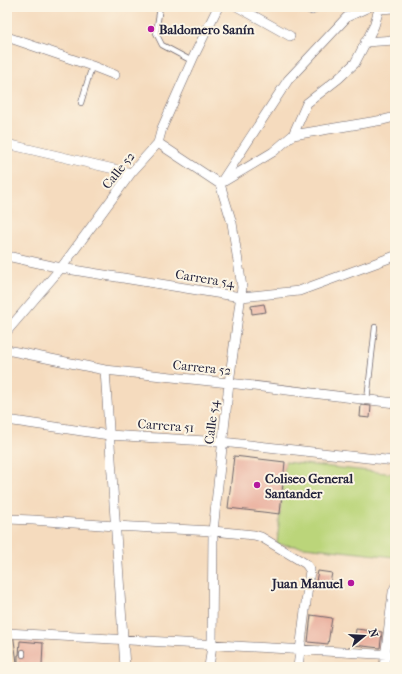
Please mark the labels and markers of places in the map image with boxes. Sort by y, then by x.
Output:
place label: Baldomero Sanín [159,22,255,37]
marker: Baldomero Sanín [146,24,156,34]
place label: Coliseo General Santander [265,471,353,501]
marker: Coliseo General Santander [252,480,262,490]
place label: Juan Manuel [270,576,343,592]
marker: Juan Manuel [346,578,356,588]

